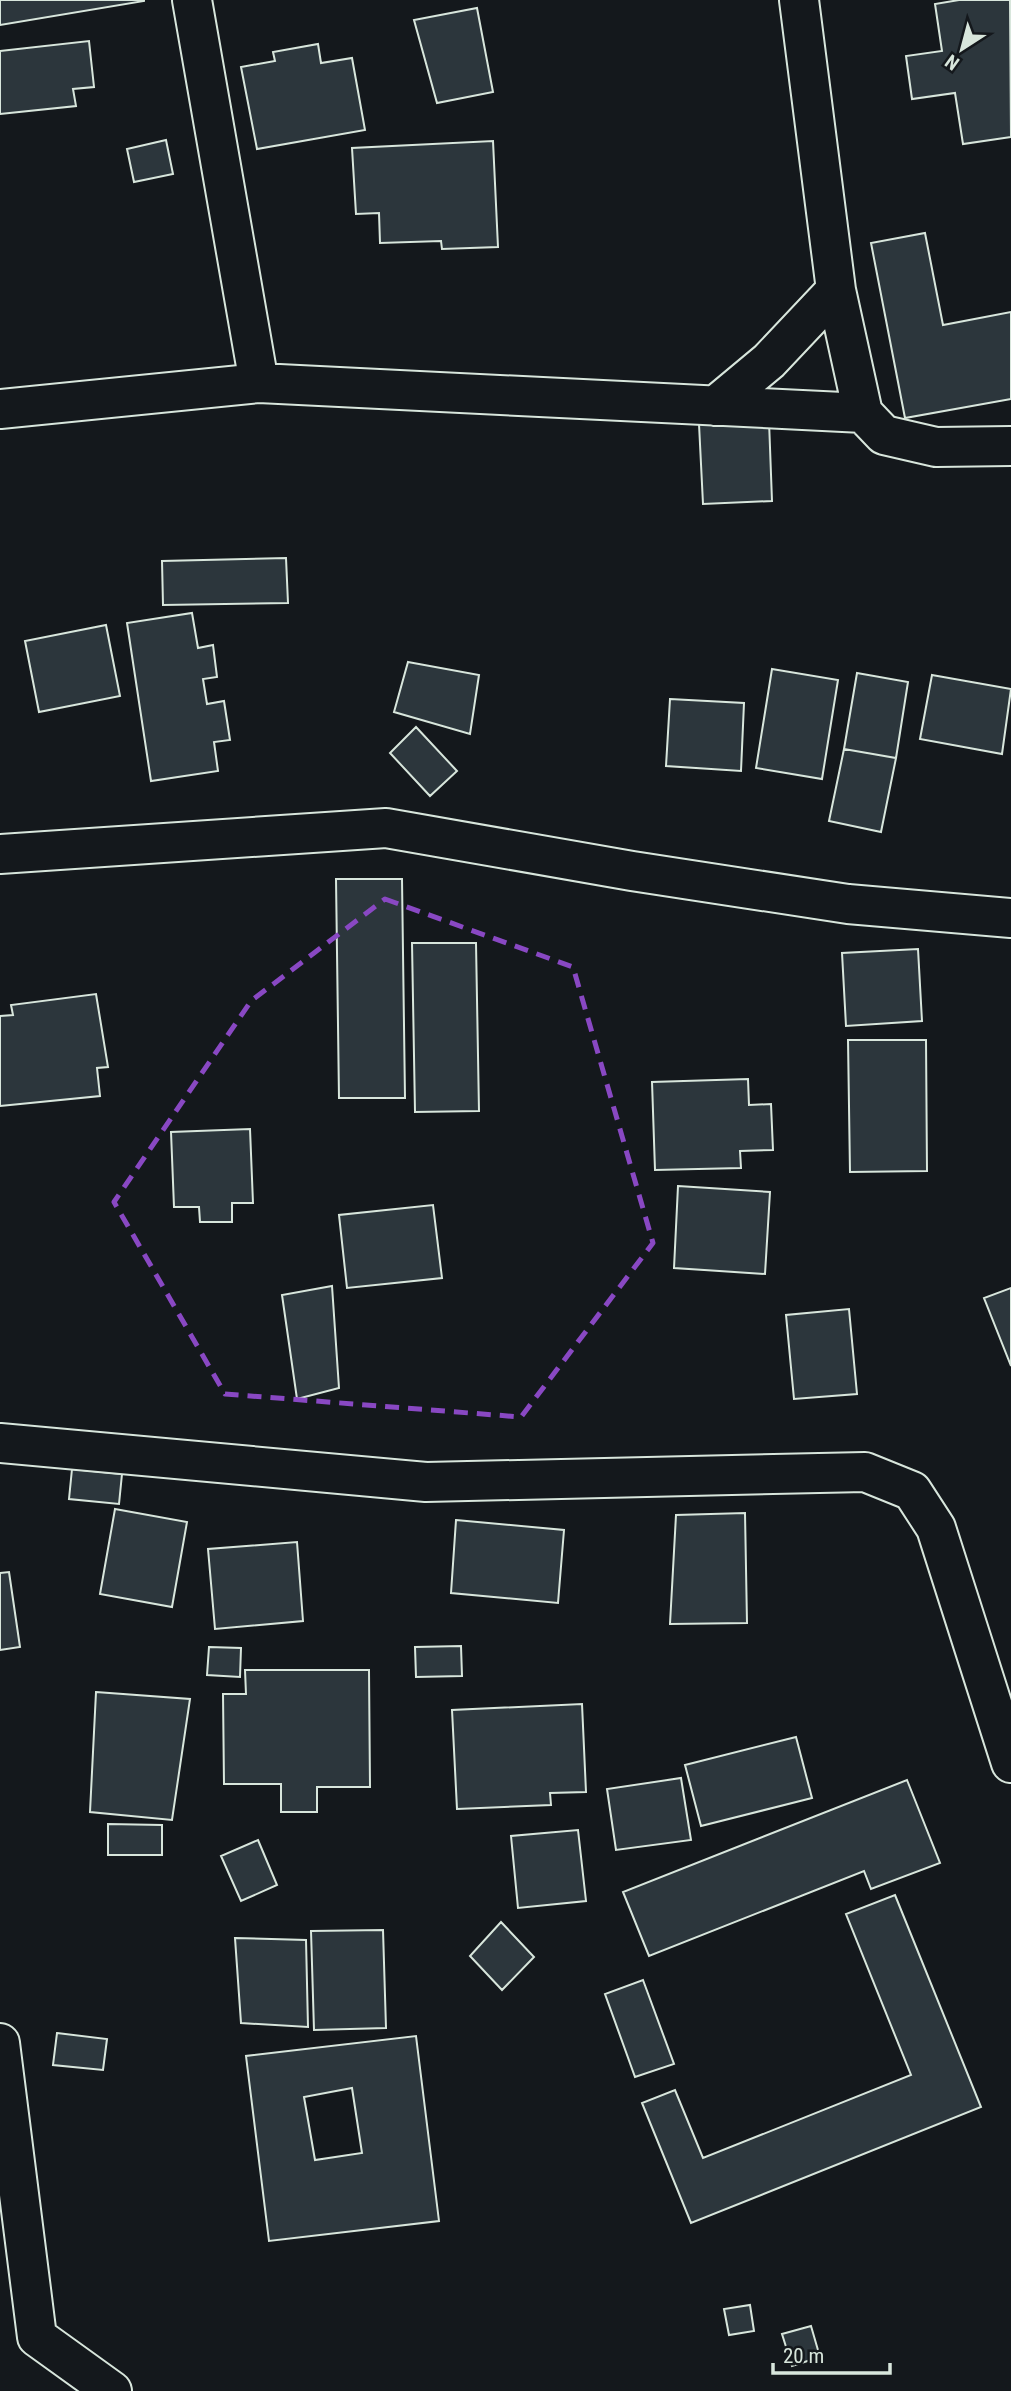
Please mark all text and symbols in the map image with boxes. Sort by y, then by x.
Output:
north arrow [927,14,997,84]
text: N [941,50,964,75]
scale bar [773,2332,890,2376]
text: 20 m [783,2344,824,2368]

